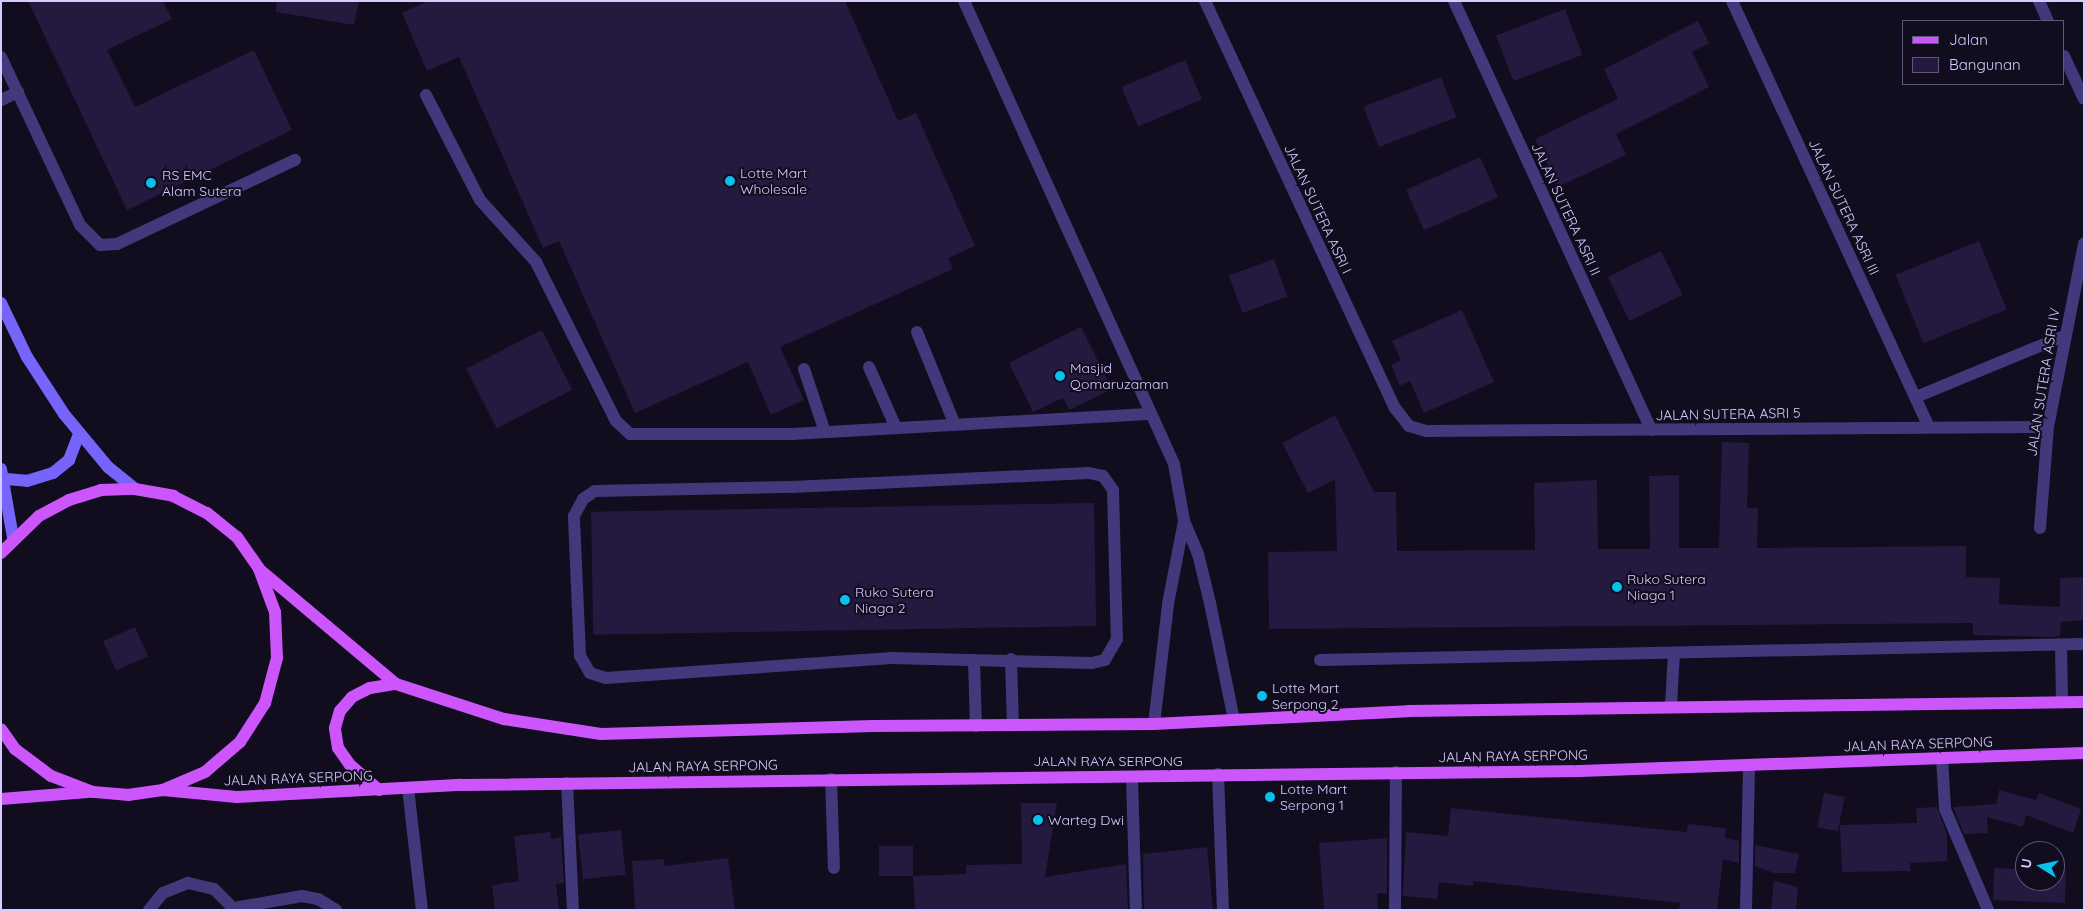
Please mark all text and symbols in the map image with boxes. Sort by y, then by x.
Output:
legend [1902,20,2065,85]
text: Jalan [1949,30,1988,49]
text: Bangunan [1949,55,2021,74]
street label: JALAN SUTERA ASRI III [1805,136,1883,278]
street label: JALAN SUTERA ASRI II [1528,140,1604,278]
street label: JALAN SUTERA ASRI I [1281,142,1355,276]
place label: Lotte Mart Wholesale [740,165,807,198]
place label: RS EMC Alam Sutera [162,167,241,200]
marker: Lotte Mart Wholesale [724,175,736,187]
marker: RS EMC Alam Sutera [144,176,158,190]
street label: JALAN SUTERA ASRI IV [2023,306,2063,458]
place label: Masjid Qomaruzaman [1070,360,1169,392]
marker: Masjid Qomaruzaman [1054,370,1066,382]
street label: JALAN SUTERA ASRI 5 [1655,404,1801,424]
place label: Ruko Sutera Niaga 1 [1627,571,1706,604]
marker: Ruko Sutera Niaga 1 [1611,581,1623,593]
place label: Ruko Sutera Niaga 2 [855,584,934,616]
marker: Ruko Sutera Niaga 2 [839,594,851,606]
place label: Lotte Mart Serpong 2 [1272,680,1339,712]
marker: Lotte Mart Serpong 2 [1256,690,1268,702]
street label: JALAN RAYA SERPONG [1843,733,1993,755]
street label: JALAN RAYA SERPONG [1438,746,1588,766]
street label: JALAN RAYA SERPONG [1033,753,1183,769]
street label: JALAN RAYA SERPONG [628,756,778,776]
street label: JALAN RAYA SERPONG [223,767,373,789]
place label: Lotte Mart Serpong 1 [1280,781,1347,814]
marker: Lotte Mart Serpong 1 [1264,791,1276,803]
place label: Warteg Dwi [1048,812,1124,828]
marker: Warteg Dwi [1032,814,1044,826]
north arrow [2015,841,2065,891]
text: U [2016,857,2036,870]

